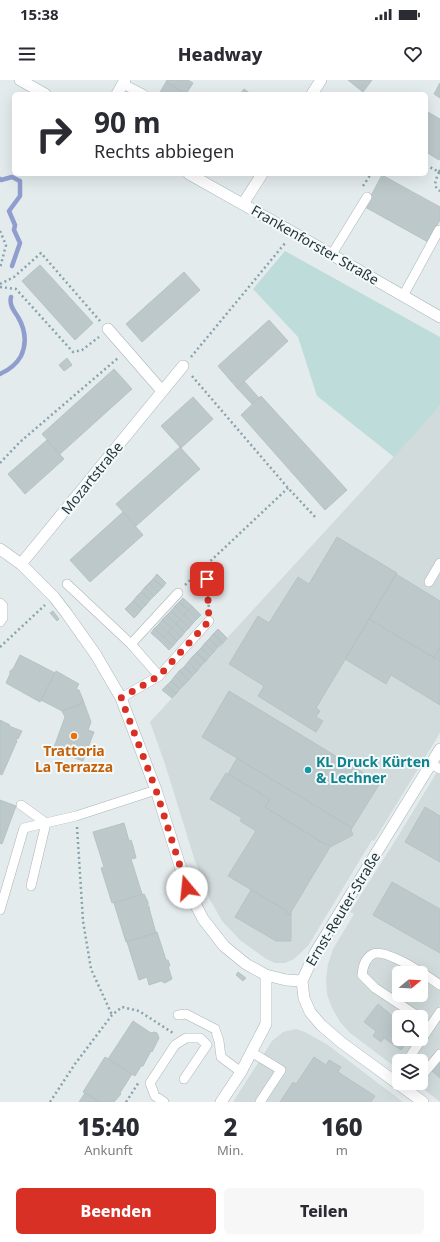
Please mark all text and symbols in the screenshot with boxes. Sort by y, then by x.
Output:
text: 15:38 [20,4,59,24]
text: Headway [178,42,262,66]
icon: menu [16,43,38,65]
icon: heart [402,43,424,65]
text: 90 m [94,103,161,141]
icon: right [28,108,80,160]
text: Rechts abbiegen [94,139,234,163]
street label: Frankenforster Straße [248,200,383,289]
street label: Mozartstraße [56,437,127,518]
pin [190,562,224,596]
icon: arrive [196,568,218,590]
marker: Trattoria La Terrazza [69,731,79,741]
place label: Trattoria La Terrazza [35,741,113,776]
place label: KL Druck Kürten & Lechner [316,752,430,787]
marker: KL Druck Kürten & Lechner [303,765,313,775]
street label: Ernst-Reuter-Straße [301,848,384,969]
position arrow [166,867,208,909]
north arrow [392,966,428,1002]
map controls [392,966,428,1090]
button: search [392,1010,428,1046]
button: layers [392,1054,428,1090]
text: 15:40 [77,1110,140,1143]
text: 2 [223,1110,237,1143]
text: 160 [321,1110,363,1143]
text: Ankunft [84,1141,133,1159]
text: Min. [217,1141,244,1159]
text: m [336,1141,348,1159]
button: Beenden [16,1188,216,1234]
button: Teilen [224,1188,424,1234]

